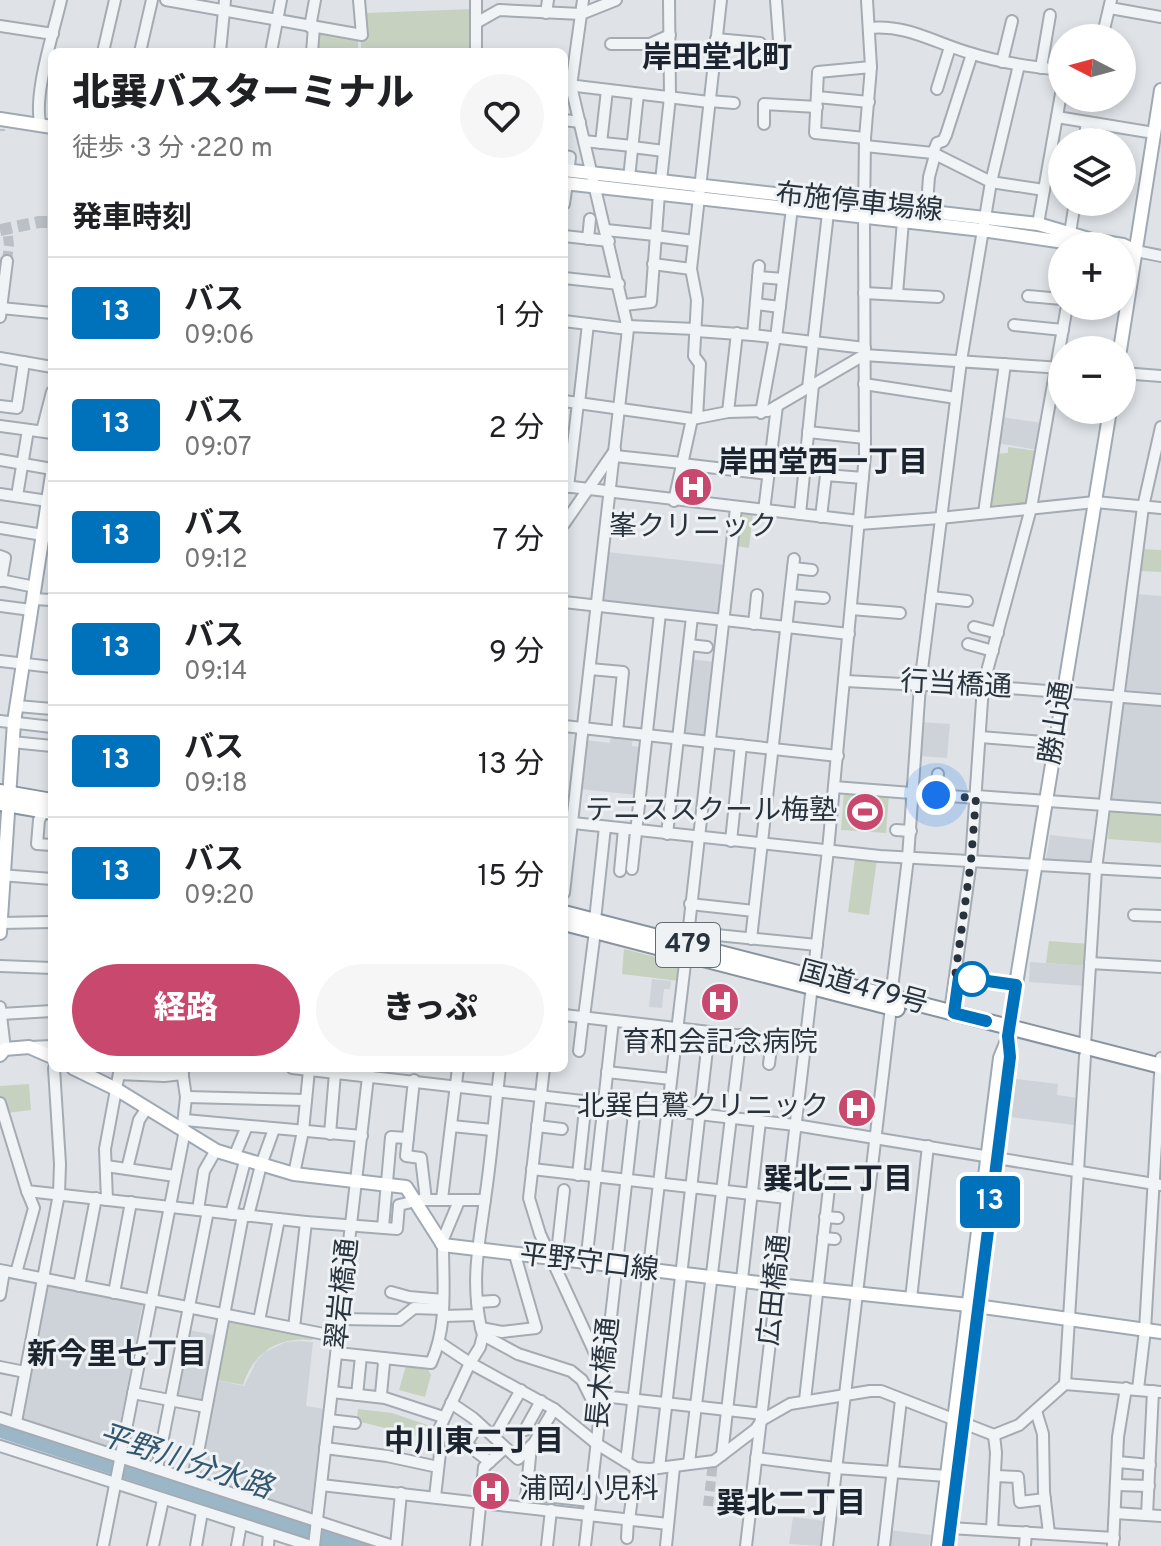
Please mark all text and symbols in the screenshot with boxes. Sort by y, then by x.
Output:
north arrow [1048,24,1136,112]
map controls [1048,24,1136,424]
district label: 岸田堂北町 [642,41,792,78]
text: 北巽バスターミナル [72,71,414,120]
button: heart [460,74,544,158]
button: layers [1048,128,1136,216]
text: 徒歩 · 3 分 · 220 m [72,133,273,166]
street label: 布施停車場線 [774,177,944,231]
text: 発車時刻 [72,201,192,238]
button: + [1048,232,1136,320]
text: バス [184,283,244,320]
text: 13 [102,295,130,331]
text: 1 分 [496,299,544,336]
text: 09:06 [184,320,254,353]
button: − [1048,336,1136,424]
text: バス [184,395,244,432]
text: 13 [102,407,130,443]
text: 2 分 [489,411,544,448]
text: 09:07 [184,432,252,465]
district label: 岸田堂西一丁目 [718,446,928,483]
hospital icon: 峯クリニック [672,466,714,508]
text: バス [184,507,244,544]
place label: 峯クリニック [609,510,777,546]
text: 13 [102,519,130,555]
text: 7 分 [492,523,544,560]
text: 09:12 [184,544,248,577]
text: バス [184,619,244,656]
text: 13 [102,631,130,667]
text: 9 分 [489,635,544,672]
text: 09:14 [184,656,247,689]
street label: 行当橋通 [899,665,1013,707]
street label: 勝山通 [1034,679,1082,767]
text: バス [184,731,244,768]
text: 13 [102,743,130,779]
text: 13 分 [478,747,544,784]
text: 09:18 [184,768,248,801]
your location [916,775,956,815]
sports icon: テニススクール梅塾 [844,791,886,833]
place label: テニススクール梅塾 [585,794,837,830]
text: バス [184,843,244,880]
text: 13 [102,855,130,891]
text: 15 分 [477,859,544,896]
text: 09:20 [184,880,255,913]
road number: 479 [656,923,720,967]
street label: 国道479号 [794,954,932,1024]
unlabelled marker [955,962,989,996]
button: 経路 [72,964,300,1056]
button: きっぷ [316,964,544,1056]
hospital icon: 育和会記念病院 [699,981,741,1023]
place label: 育和会記念病院 [622,1026,818,1062]
hospital icon: 北巽白鷲クリニック [836,1087,878,1129]
place label: 北巽白鷲クリニック [577,1090,829,1126]
district label: 巽北三丁目 [763,1163,913,1200]
line badge: 13 [954,1176,1026,1228]
text: 13 [976,1184,1004,1220]
street label: 広田橋通 [752,1232,800,1348]
street label: 翠岩橋通 [320,1236,368,1352]
street label: 平野守口線 [517,1238,661,1290]
street label: 長木橋通 [581,1315,629,1431]
district label: 新今里七丁目 [27,1338,207,1375]
water label: 平野川分水路 [94,1418,279,1509]
district label: 中川東二丁目 [384,1425,564,1462]
hospital icon: 浦岡小児科 [470,1470,512,1512]
place label: 浦岡小児科 [519,1473,659,1509]
district label: 巽北二丁目 [716,1487,866,1524]

